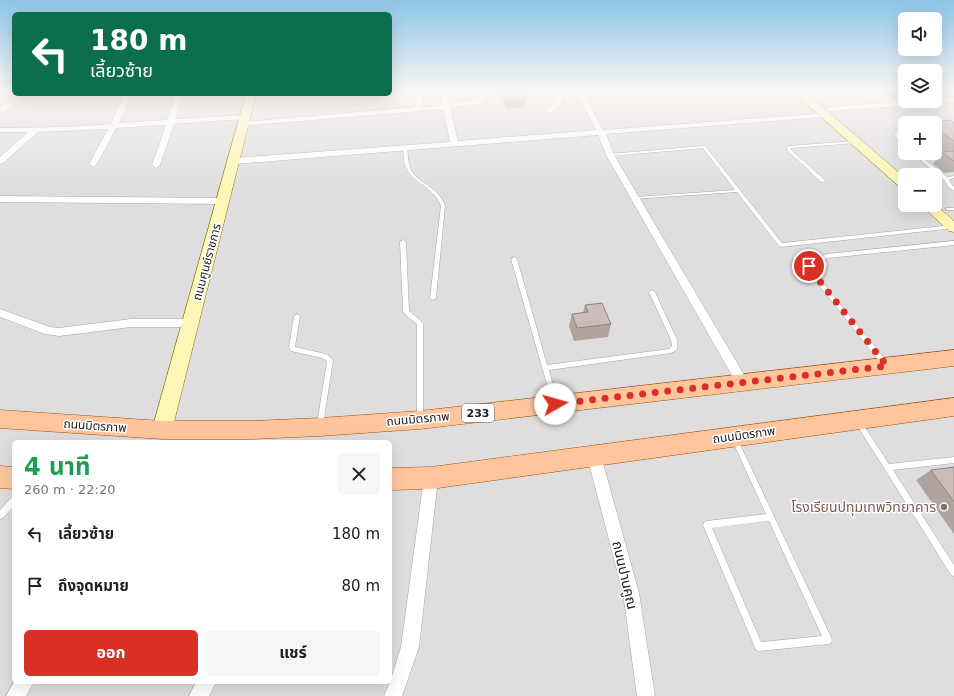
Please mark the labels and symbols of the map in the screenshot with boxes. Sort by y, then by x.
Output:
street label: ถนนศูนย์ราชการ [190,222,224,302]
pin [792,249,826,283]
position arrow [534,383,576,425]
road number: 233 [462,404,494,422]
street label: ถนนมิตรภาพ [386,409,450,429]
street label: ถนนมิตรภาพ [63,417,127,435]
street label: ถนนมิตรภาพ [712,424,776,446]
place label: โรงเรียนปทุมเทพวิทยาคาร [791,499,936,516]
marker: โรงเรียนปทุมเทพวิทยาคาร [939,502,949,512]
street label: ถนนปานคูณ [608,539,641,611]

